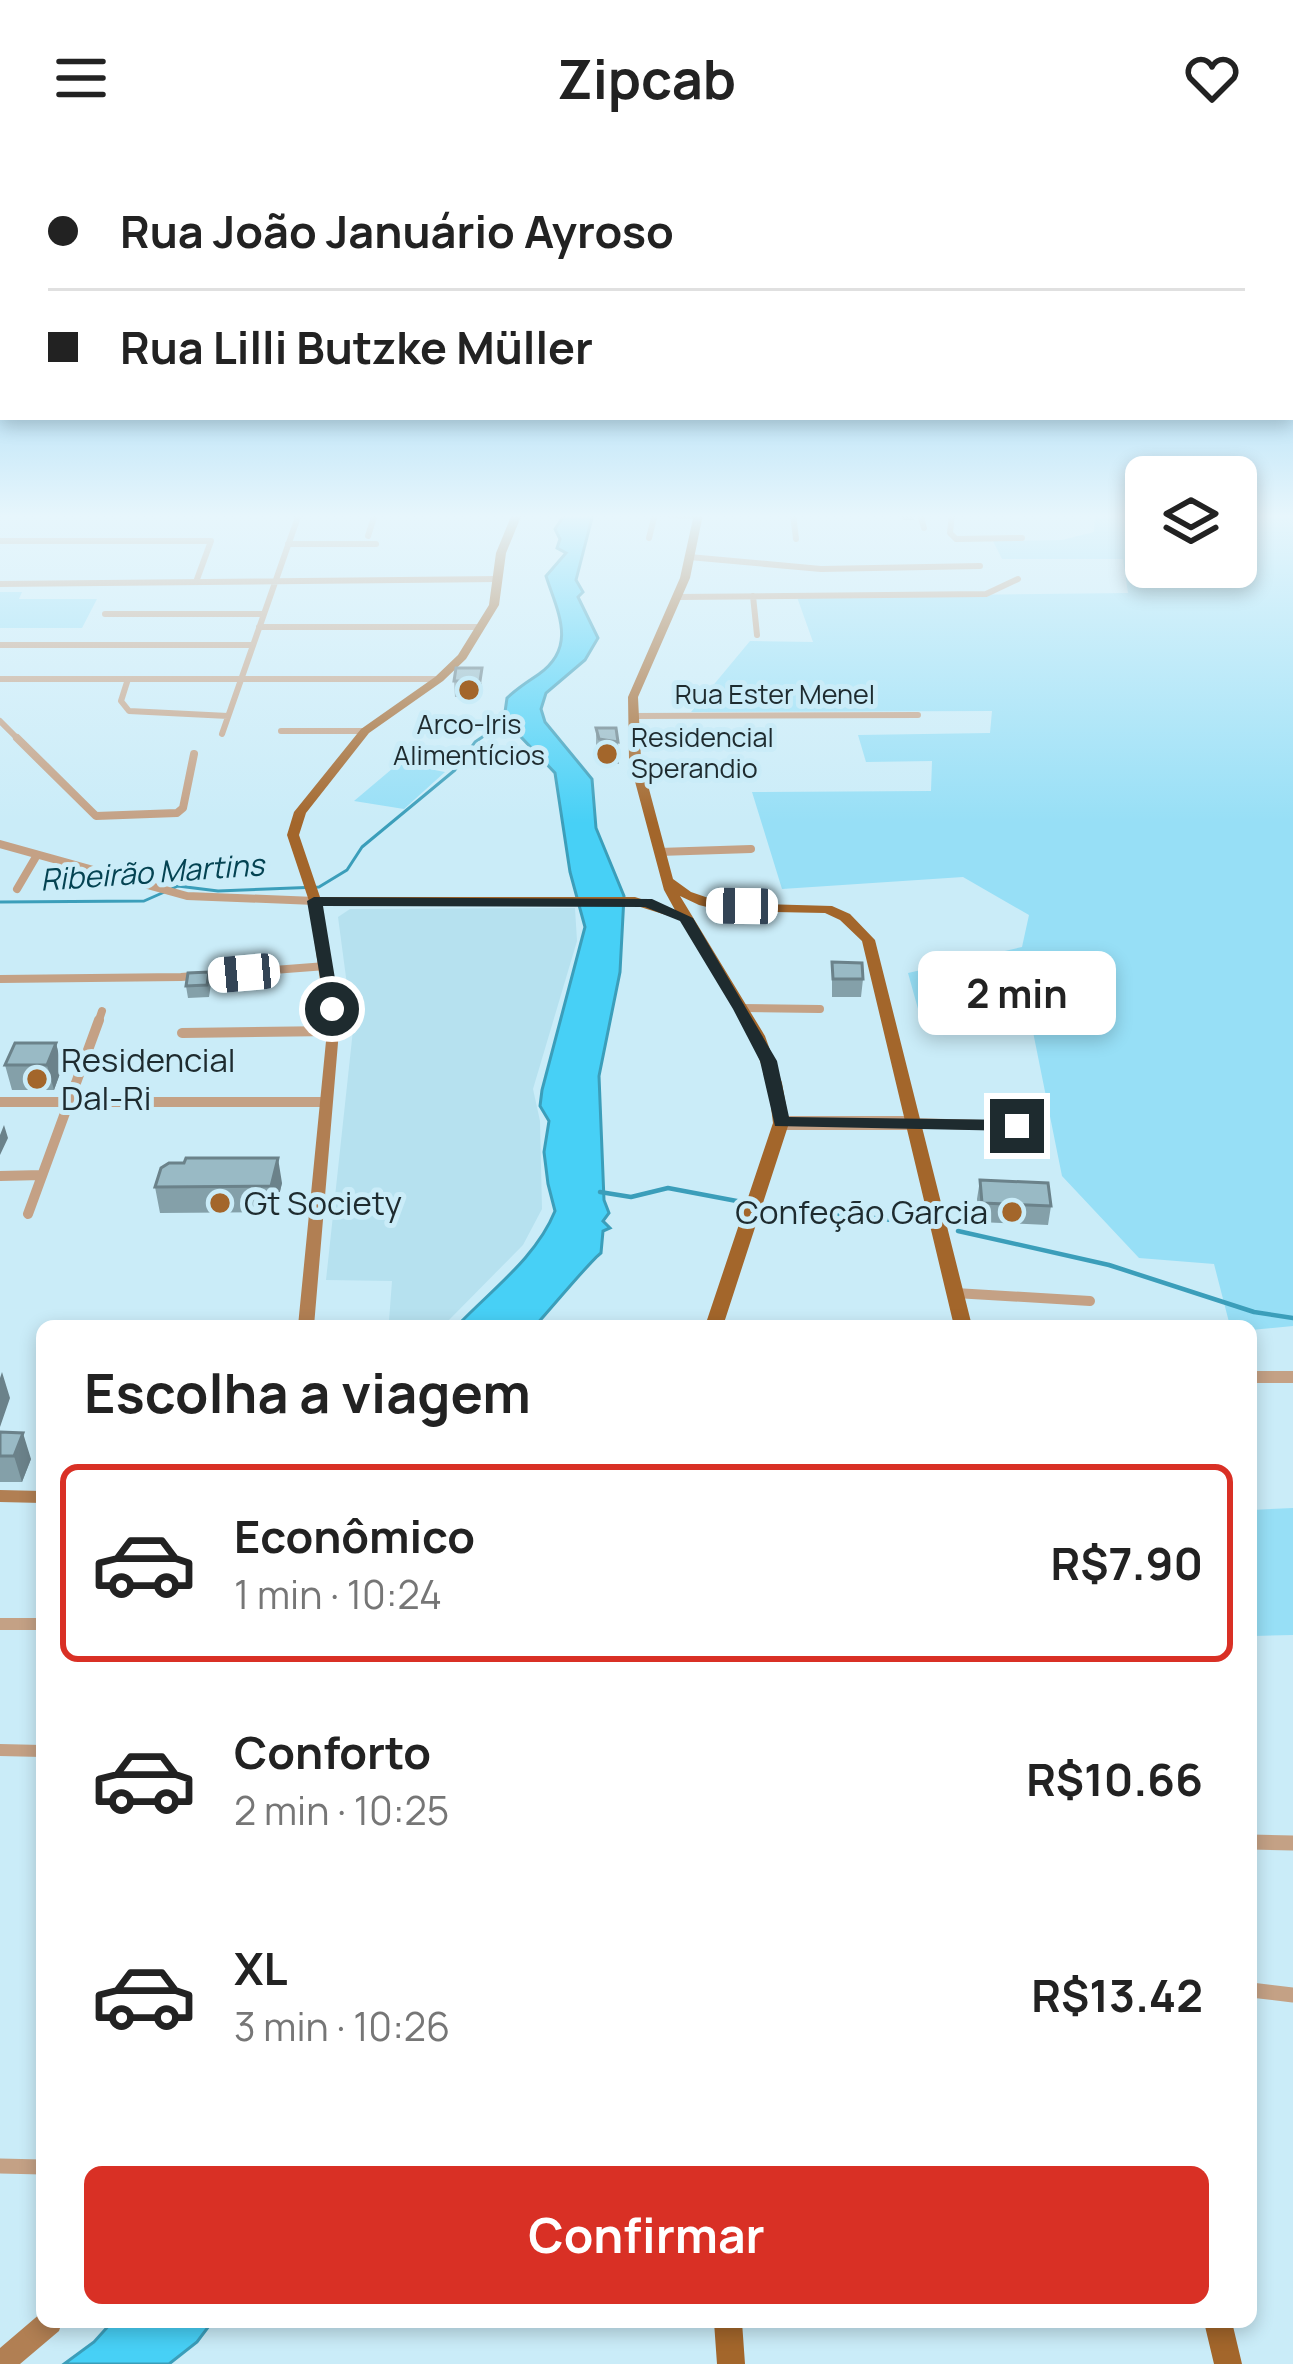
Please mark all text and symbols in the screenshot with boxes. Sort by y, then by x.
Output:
text: Zipcab [557,41,736,115]
icon: menu [48,45,114,111]
icon: heart [1179,45,1245,111]
text: Rua João Januário Ayroso [120,200,674,262]
text: Rua Lilli Butzke Müller [120,316,593,378]
map controls [1125,456,1257,588]
button: layers [1125,456,1257,588]
street label: Rua Ester Menel [675,675,875,712]
marker: Arco-Iris Alimentícios [456,677,482,703]
place label: Arco-Iris Alimentícios [393,705,545,773]
place label: Residencial Sperandio [631,718,774,786]
marker: Residencial Sperandio [594,741,620,767]
water label: Ribeirão Martins [39,843,267,900]
car [706,887,778,925]
car [207,952,281,994]
callout: 2 min [918,952,1116,1036]
text: 2 min [966,966,1068,1020]
route start [305,982,359,1036]
place label: Residencial Dal-Ri [61,1037,235,1120]
marker: Residencial Dal-Ri [24,1066,50,1092]
route end [990,1099,1044,1153]
place label: Gt Society [244,1180,402,1225]
place label: Confeção Garcia [735,1189,988,1234]
marker: Gt Society [207,1190,233,1216]
marker: Confeção Garcia [999,1199,1025,1225]
text: Escolha a viagem [84,1355,531,1429]
text: Econômico [234,1505,475,1567]
icon: car [90,1509,198,1617]
text: R$7.90 [1051,1532,1203,1594]
text: 1 min · 10:24 [234,1567,442,1621]
text: Conforto [234,1721,431,1783]
icon: car [90,1725,198,1833]
text: R$10.66 [1026,1748,1203,1810]
text: 2 min · 10:25 [234,1783,449,1837]
text: XL [234,1937,288,1999]
icon: car [90,1941,198,2049]
text: R$13.42 [1031,1964,1203,2026]
text: 3 min · 10:26 [234,1999,450,2053]
button: Confirmar [84,2166,1209,2304]

